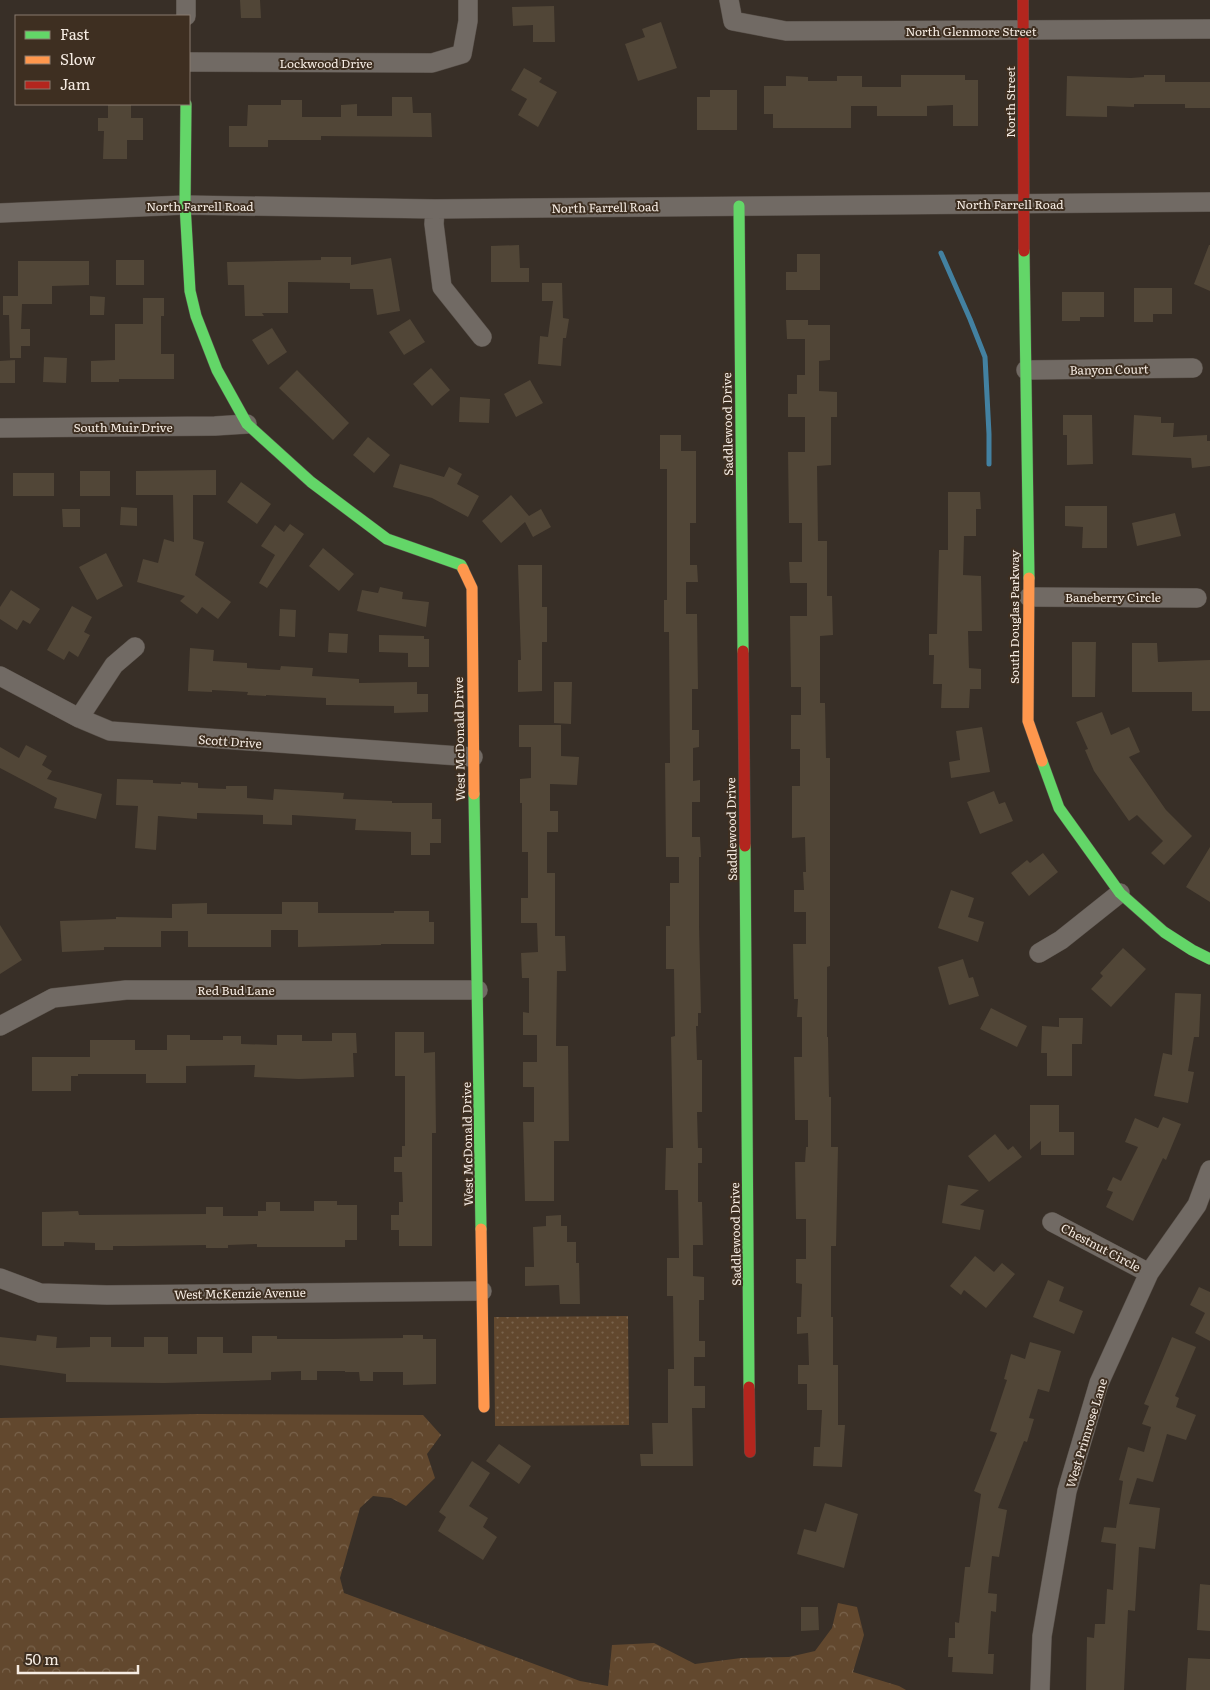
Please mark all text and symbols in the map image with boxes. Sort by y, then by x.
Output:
legend [15,15,190,105]
text: Fast [60,22,89,45]
street label: North Glenmore Street [905,22,1037,40]
text: Slow [60,47,95,70]
street label: Lockwood Drive [279,54,373,72]
street label: North Street [1001,66,1019,138]
text: Jam [60,72,91,95]
street label: North Farrell Road [956,195,1064,213]
street label: North Farrell Road [146,197,254,215]
street label: North Farrell Road [551,197,659,217]
street label: Banyon Court [1069,359,1149,379]
street label: Saddlewood Drive [717,372,737,476]
street label: South Muir Drive [73,418,173,436]
street label: South Douglas Parkway [1005,550,1023,684]
street label: Baneberry Circle [1065,588,1161,606]
street label: West McDonald Drive [449,677,469,801]
street label: Scott Drive [198,730,262,752]
street label: Saddlewood Drive [721,777,741,881]
street label: Red Bud Lane [197,981,275,999]
street label: West McDonald Drive [457,1082,477,1206]
street label: Saddlewood Drive [725,1182,745,1286]
street label: Chestnut Circle [1058,1218,1144,1276]
street label: West McKenzie Avenue [174,1283,306,1303]
street label: West Primrose Lane [1061,1376,1111,1490]
scale bar [18,1642,138,1674]
text: 50 m [25,1647,59,1670]

